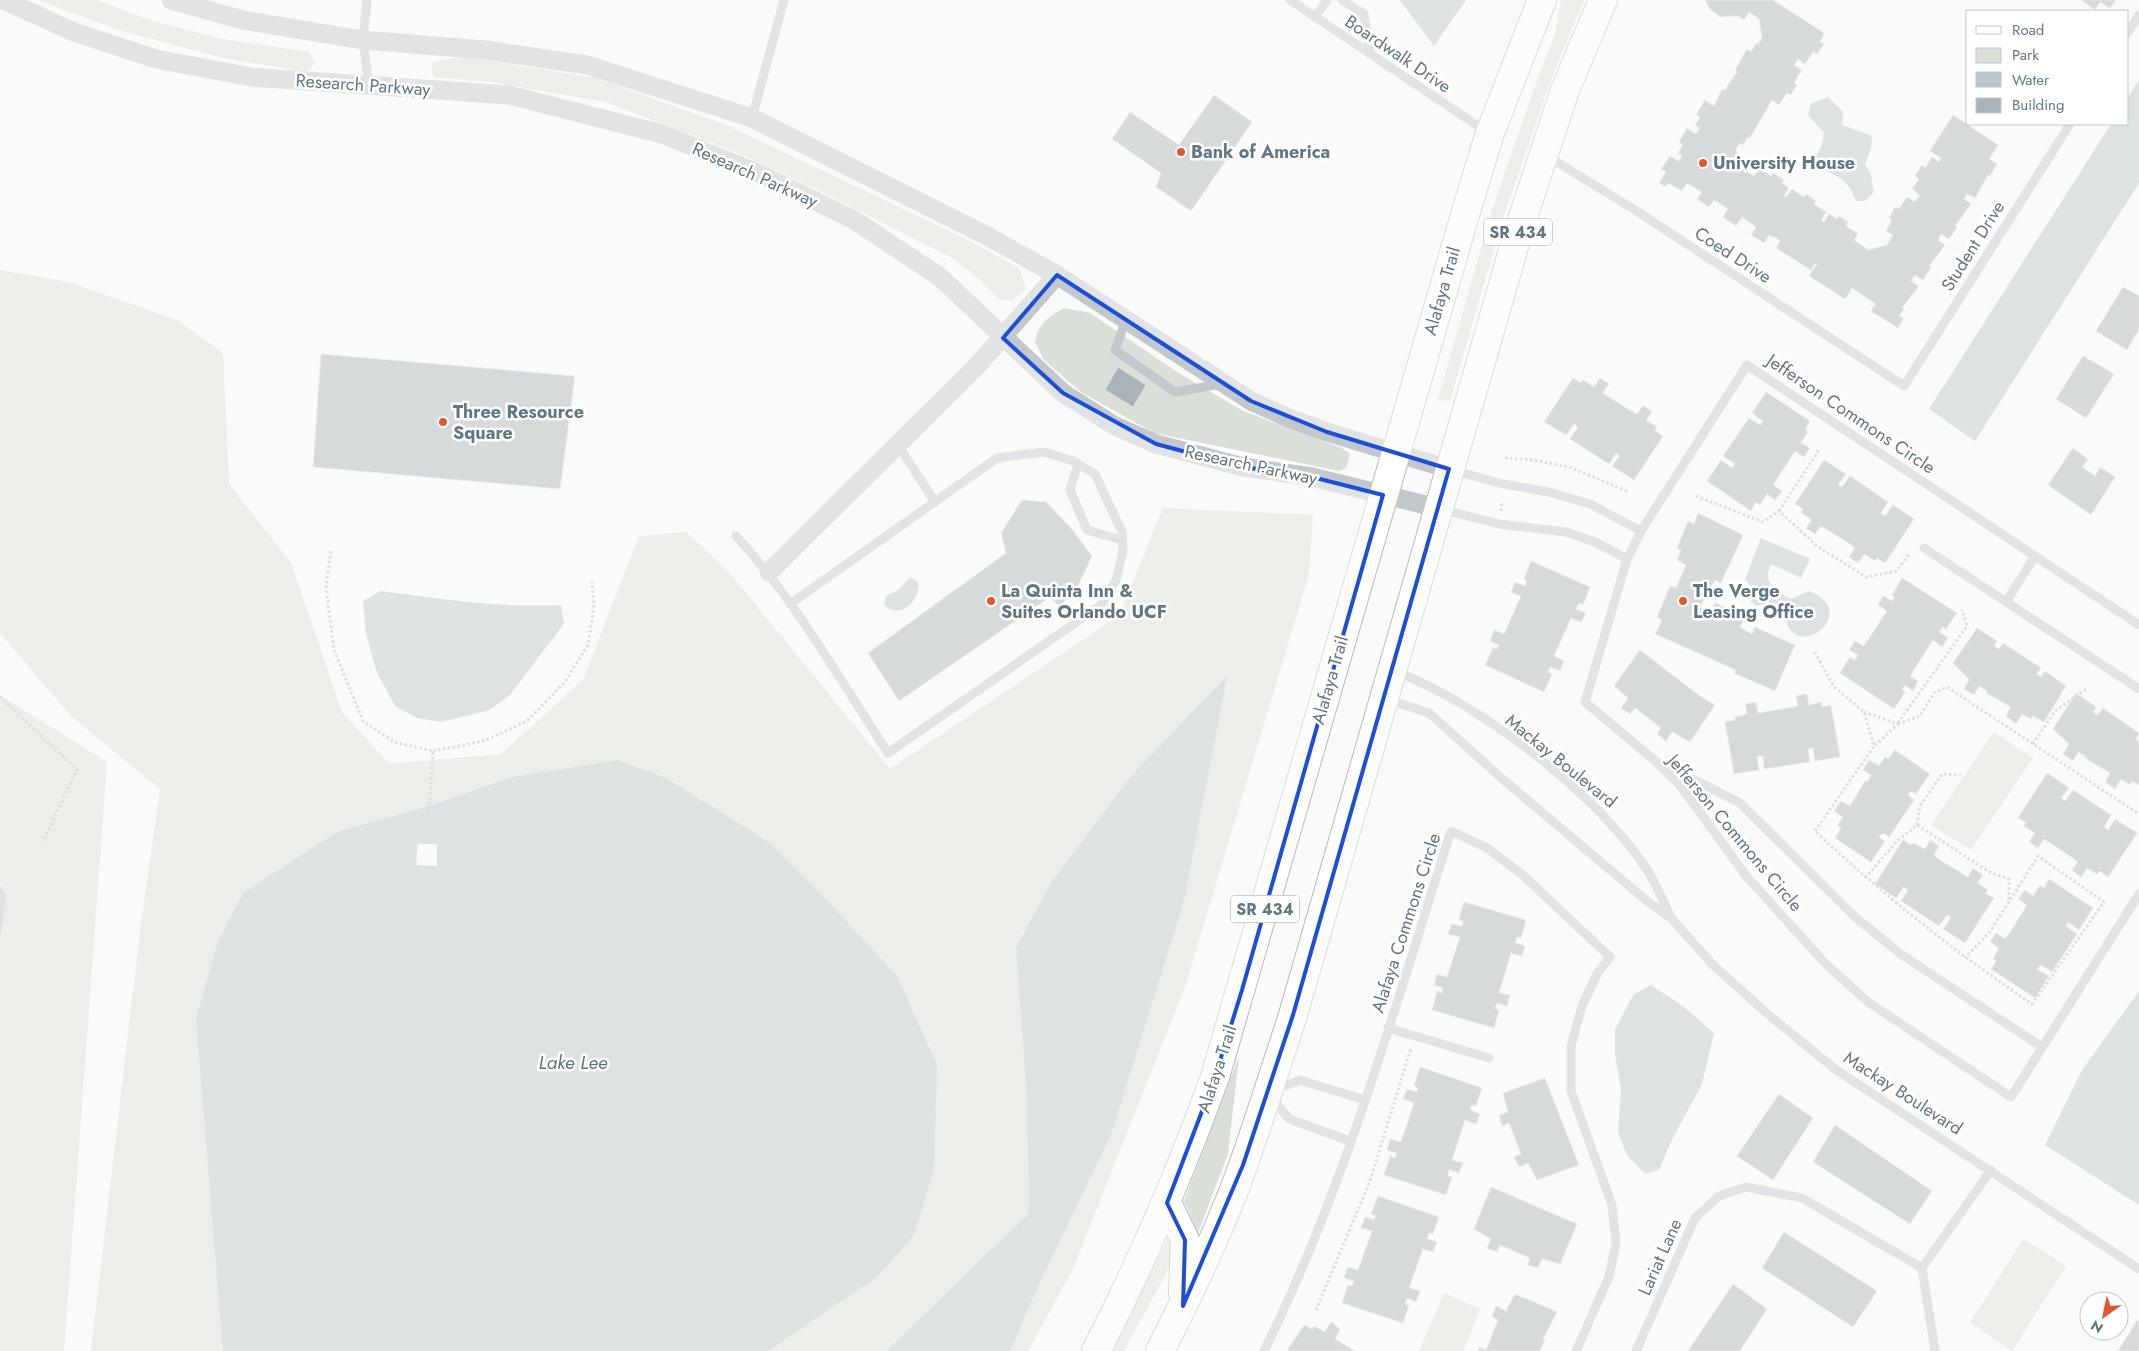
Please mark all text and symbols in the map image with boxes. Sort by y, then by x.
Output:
street label: Boardwalk Drive [1340,9,1456,99]
legend [1966,10,2129,125]
text: Road [2012,19,2044,41]
text: Park [2012,44,2039,66]
street label: Research Parkway [295,67,431,103]
text: Water [2012,69,2050,91]
text: Building [2012,94,2064,116]
street label: Research Parkway [688,136,822,214]
place label: Bank of America [1191,139,1330,165]
marker: Bank of America [1175,146,1187,158]
place label: University House [1713,150,1855,176]
marker: University House [1697,157,1709,169]
street label: Student Drive [1935,196,2011,296]
road number: SR 434 [1484,218,1552,246]
street label: Coed Drive [1689,220,1777,290]
street label: Alafaya Trail [1417,244,1467,338]
street label: Jefferson Commons Circle [1760,347,1940,480]
place label: Three Resource Square [453,399,584,446]
marker: Three Resource Square [437,416,449,428]
street label: Research Parkway [1182,438,1320,492]
place label: La Quinta Inn & Suites Orlando UCF [1001,578,1167,625]
place label: The Verge Leasing Office [1693,578,1814,625]
marker: La Quinta Inn & Suites Orlando UCF [985,595,997,607]
marker: The Verge Leasing Office [1677,595,1689,607]
street label: Alafaya Trail [1305,633,1355,727]
street label: Mackay Boulevard [1500,708,1622,814]
street label: Jefferson Commons Circle [1660,747,1809,917]
street label: Alafaya Commons Circle [1365,830,1447,1016]
road number: SR 434 [1231,896,1299,922]
street label: Alafaya Trail [1191,1022,1243,1116]
street label: Mackay Boulevard [1838,1045,1968,1141]
water label: Lake Lee [538,1049,608,1076]
street label: Lariat Lane [1632,1214,1688,1300]
north arrow [2079,1291,2129,1341]
text: N [2087,1315,2107,1338]

